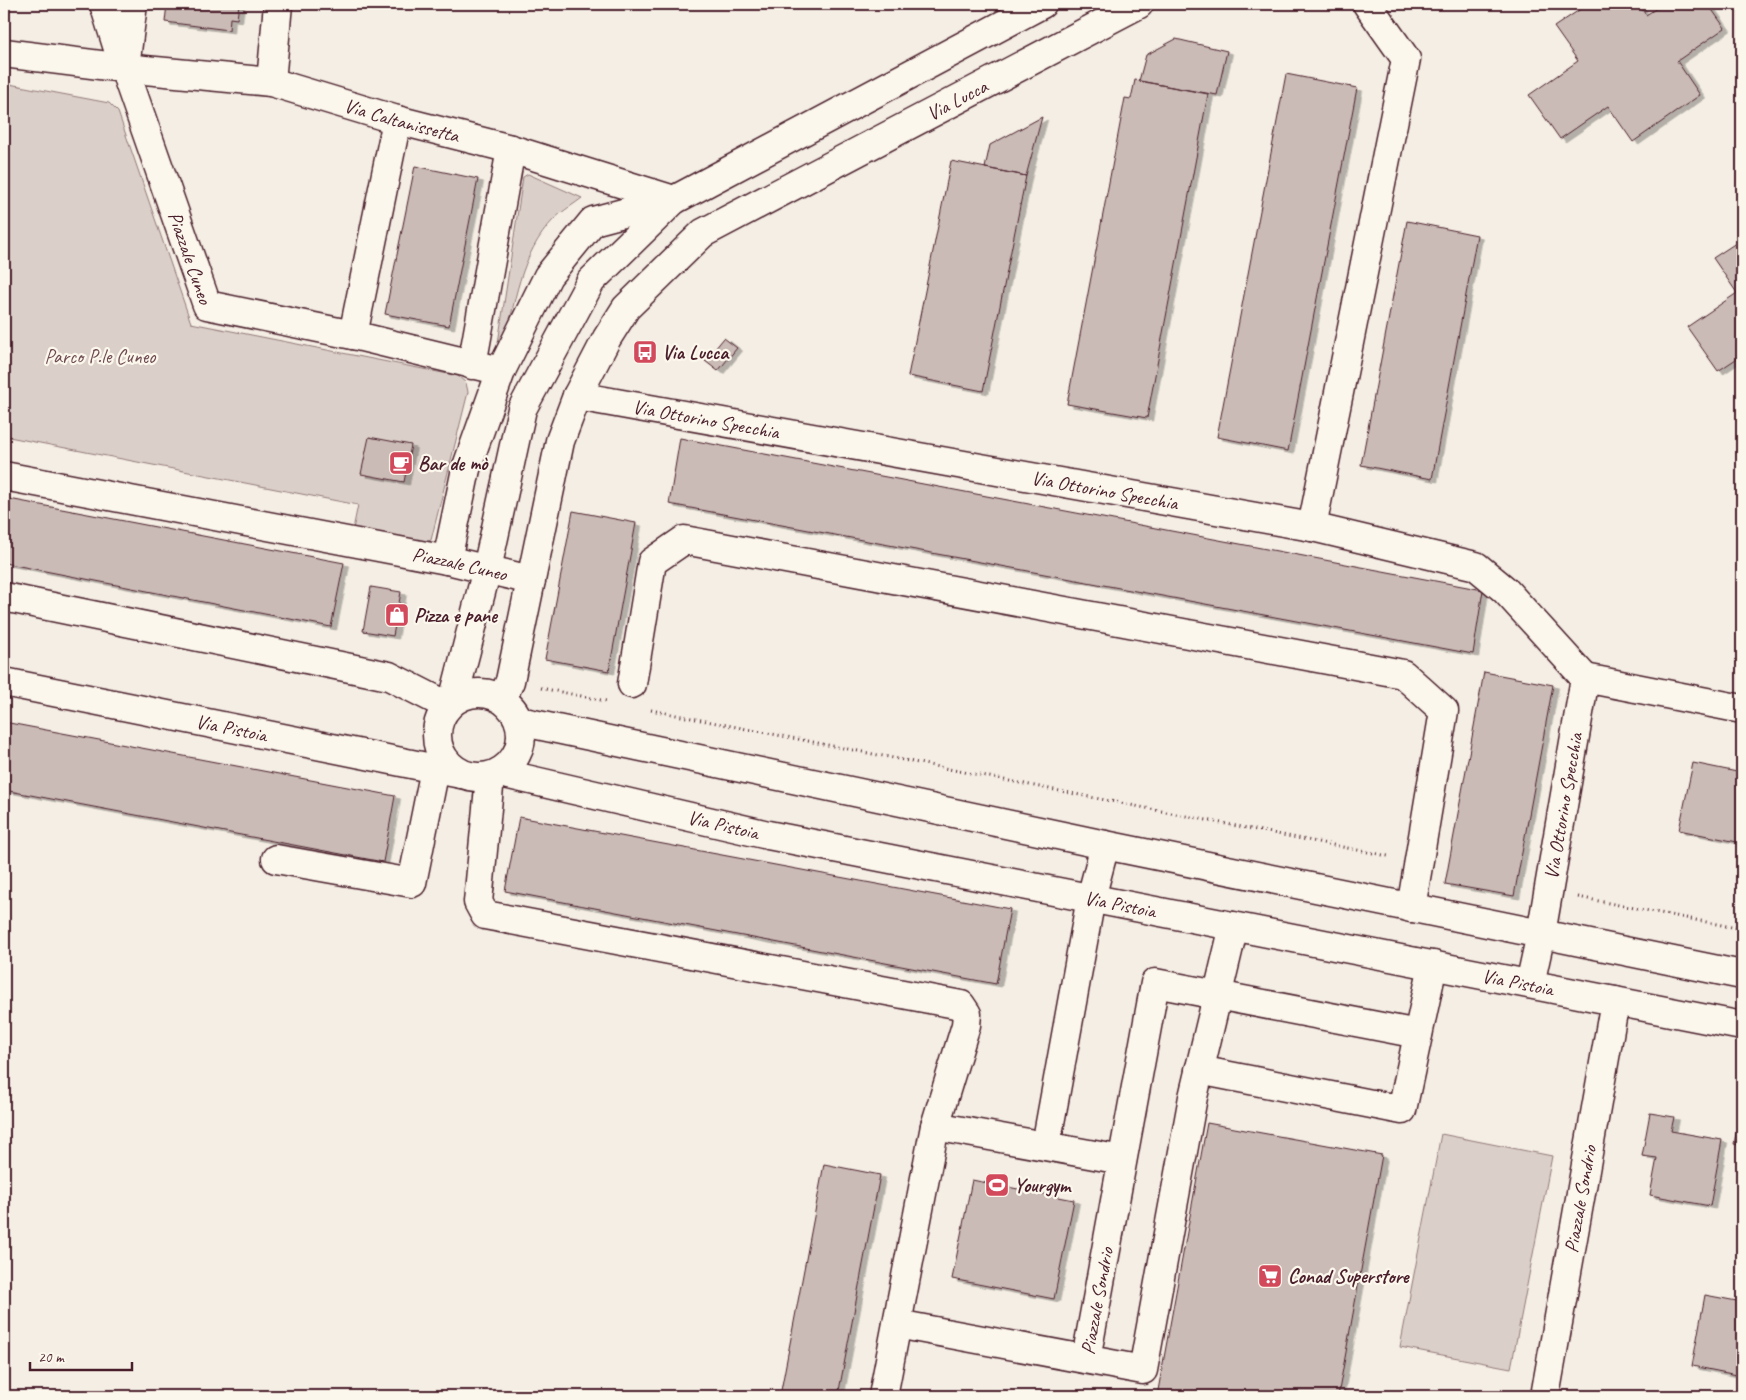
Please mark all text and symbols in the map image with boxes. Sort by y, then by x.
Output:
street label: Via Lucca [922,73,993,126]
street label: Via Caltanissetta [341,93,463,149]
street label: Piazzale Cuneo [162,208,218,308]
bus stop icon: Via Lucca [632,339,658,365]
place label: Via Lucca [662,340,730,365]
park label: Parco P.le Cuneo [45,344,156,369]
street label: Via Ottorino Specchia [631,394,783,445]
cafe icon: Bar de mò [388,450,414,476]
place label: Bar de mò [418,451,489,476]
street label: Via Ottorino Specchia [1029,465,1182,516]
street label: Piazzale Cuneo [410,542,510,587]
shop icon: Pizza e pane [384,602,410,628]
place label: Pizza e pane [414,603,498,628]
street label: Via Pistoia [194,709,271,748]
street label: Via Ottorino Specchia [1539,729,1589,881]
street label: Via Pistoia [685,805,763,846]
street label: Via Pistoia [1082,885,1160,924]
street label: Via Pistoia [1480,963,1557,1002]
street label: Piazzale Sondrio [1559,1143,1602,1255]
sports icon: Yourgym [984,1172,1010,1198]
place label: Yourgym [1014,1173,1072,1198]
street label: Piazzale Sondrio [1075,1245,1119,1357]
supermarket icon: Conad Superstore [1257,1263,1283,1289]
place label: Conad Superstore [1288,1264,1410,1289]
scale bar [30,1340,132,1372]
text: 20 m [38,1348,65,1367]

